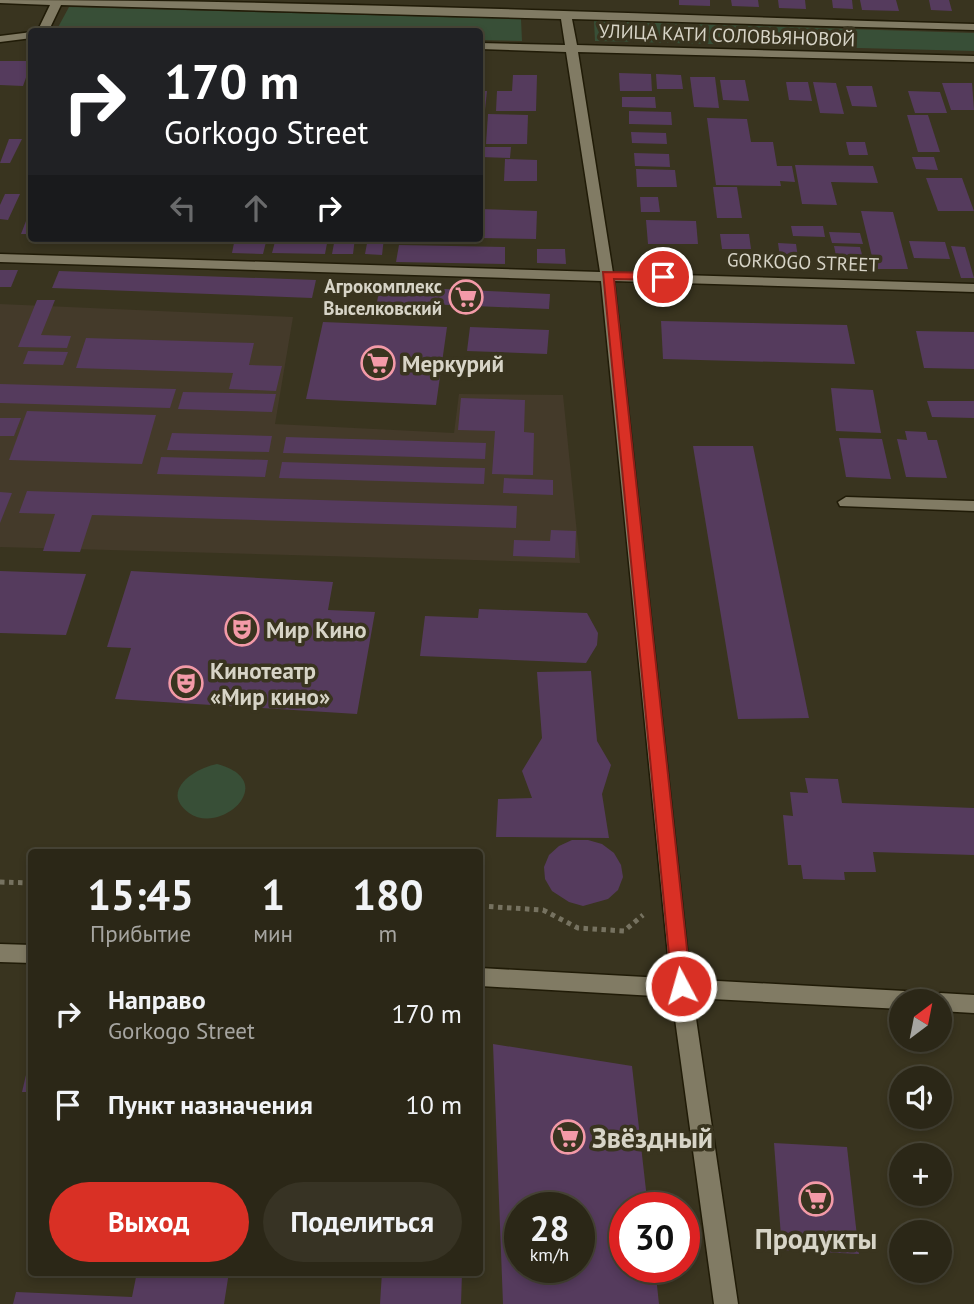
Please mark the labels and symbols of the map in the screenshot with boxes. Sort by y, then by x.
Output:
street label: УЛИЦА КАТИ СОЛОВЬЯНОВОЙ [598,19,856,51]
pin [633,247,693,307]
street label: GORKOGO STREET [727,247,880,277]
place label: Агрокомплекс Выселковский [323,274,442,320]
supermarket icon: Агрокомплекс Выселковский [447,278,485,316]
supermarket icon: Меркурий [359,344,397,382]
place label: Меркурий [402,349,504,378]
theatre icon: Мир Кино [223,610,261,648]
place label: Мир Кино [266,615,367,644]
place label: Кинотеатр «Мир кино» [210,656,330,711]
theatre icon: Кинотеатр «Мир кино» [167,664,205,702]
position arrow [644,949,718,1023]
north arrow [889,989,952,1052]
supermarket icon: Звёздный [549,1118,587,1156]
place label: Звёздный [592,1119,713,1156]
supermarket icon: Продукты [797,1180,835,1218]
speed limit sign: 30 [609,1192,700,1283]
place label: Продукты [755,1220,877,1257]

